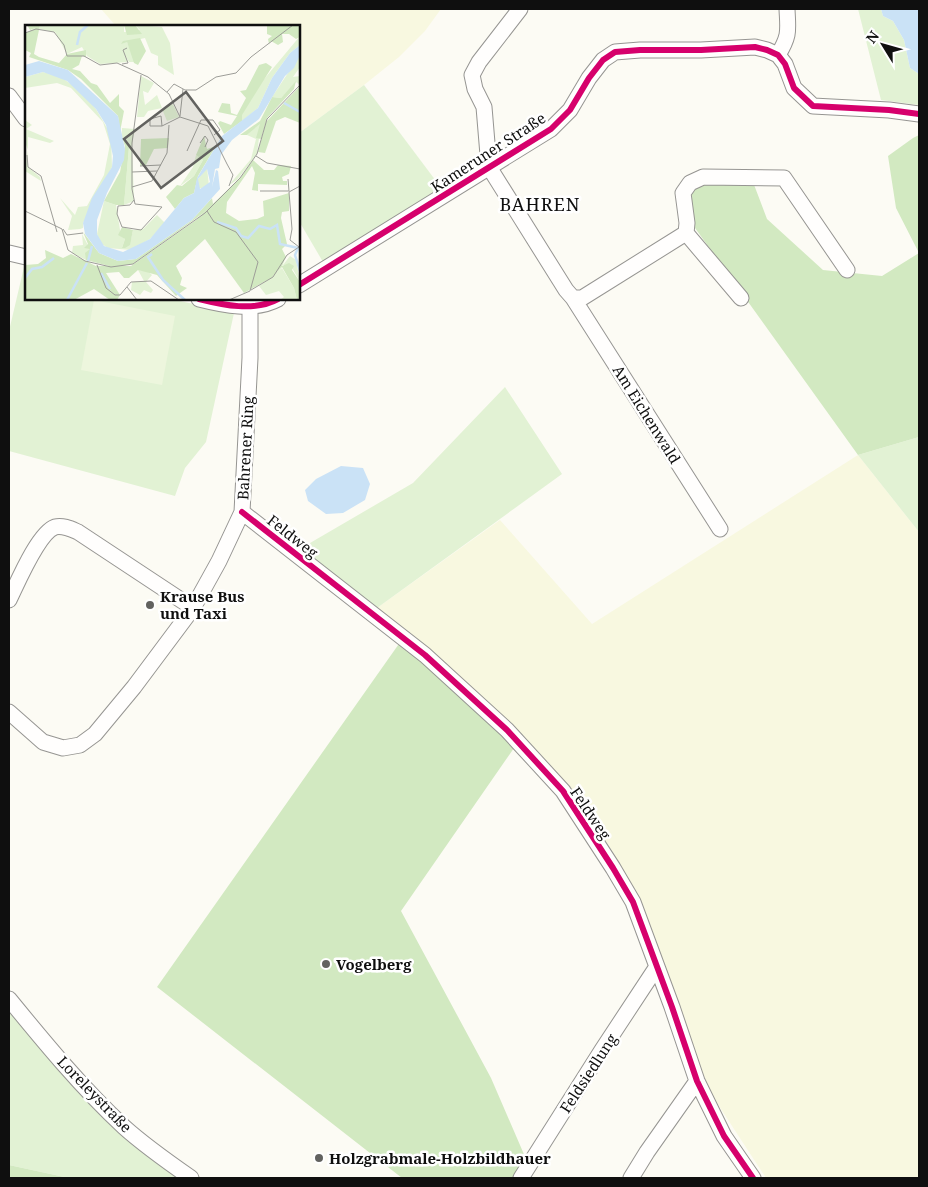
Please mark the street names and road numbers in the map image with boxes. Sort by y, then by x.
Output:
street label: Kameruner Straße [427,107,549,197]
street label: Am Eichenwald [609,361,685,467]
street label: Bahrener Ring [232,396,258,500]
street label: Feldweg [264,510,322,562]
street label: Feldweg [566,783,616,843]
street label: Feldsiedlung [555,1029,621,1117]
street label: Loreleystraße [53,1051,137,1137]

